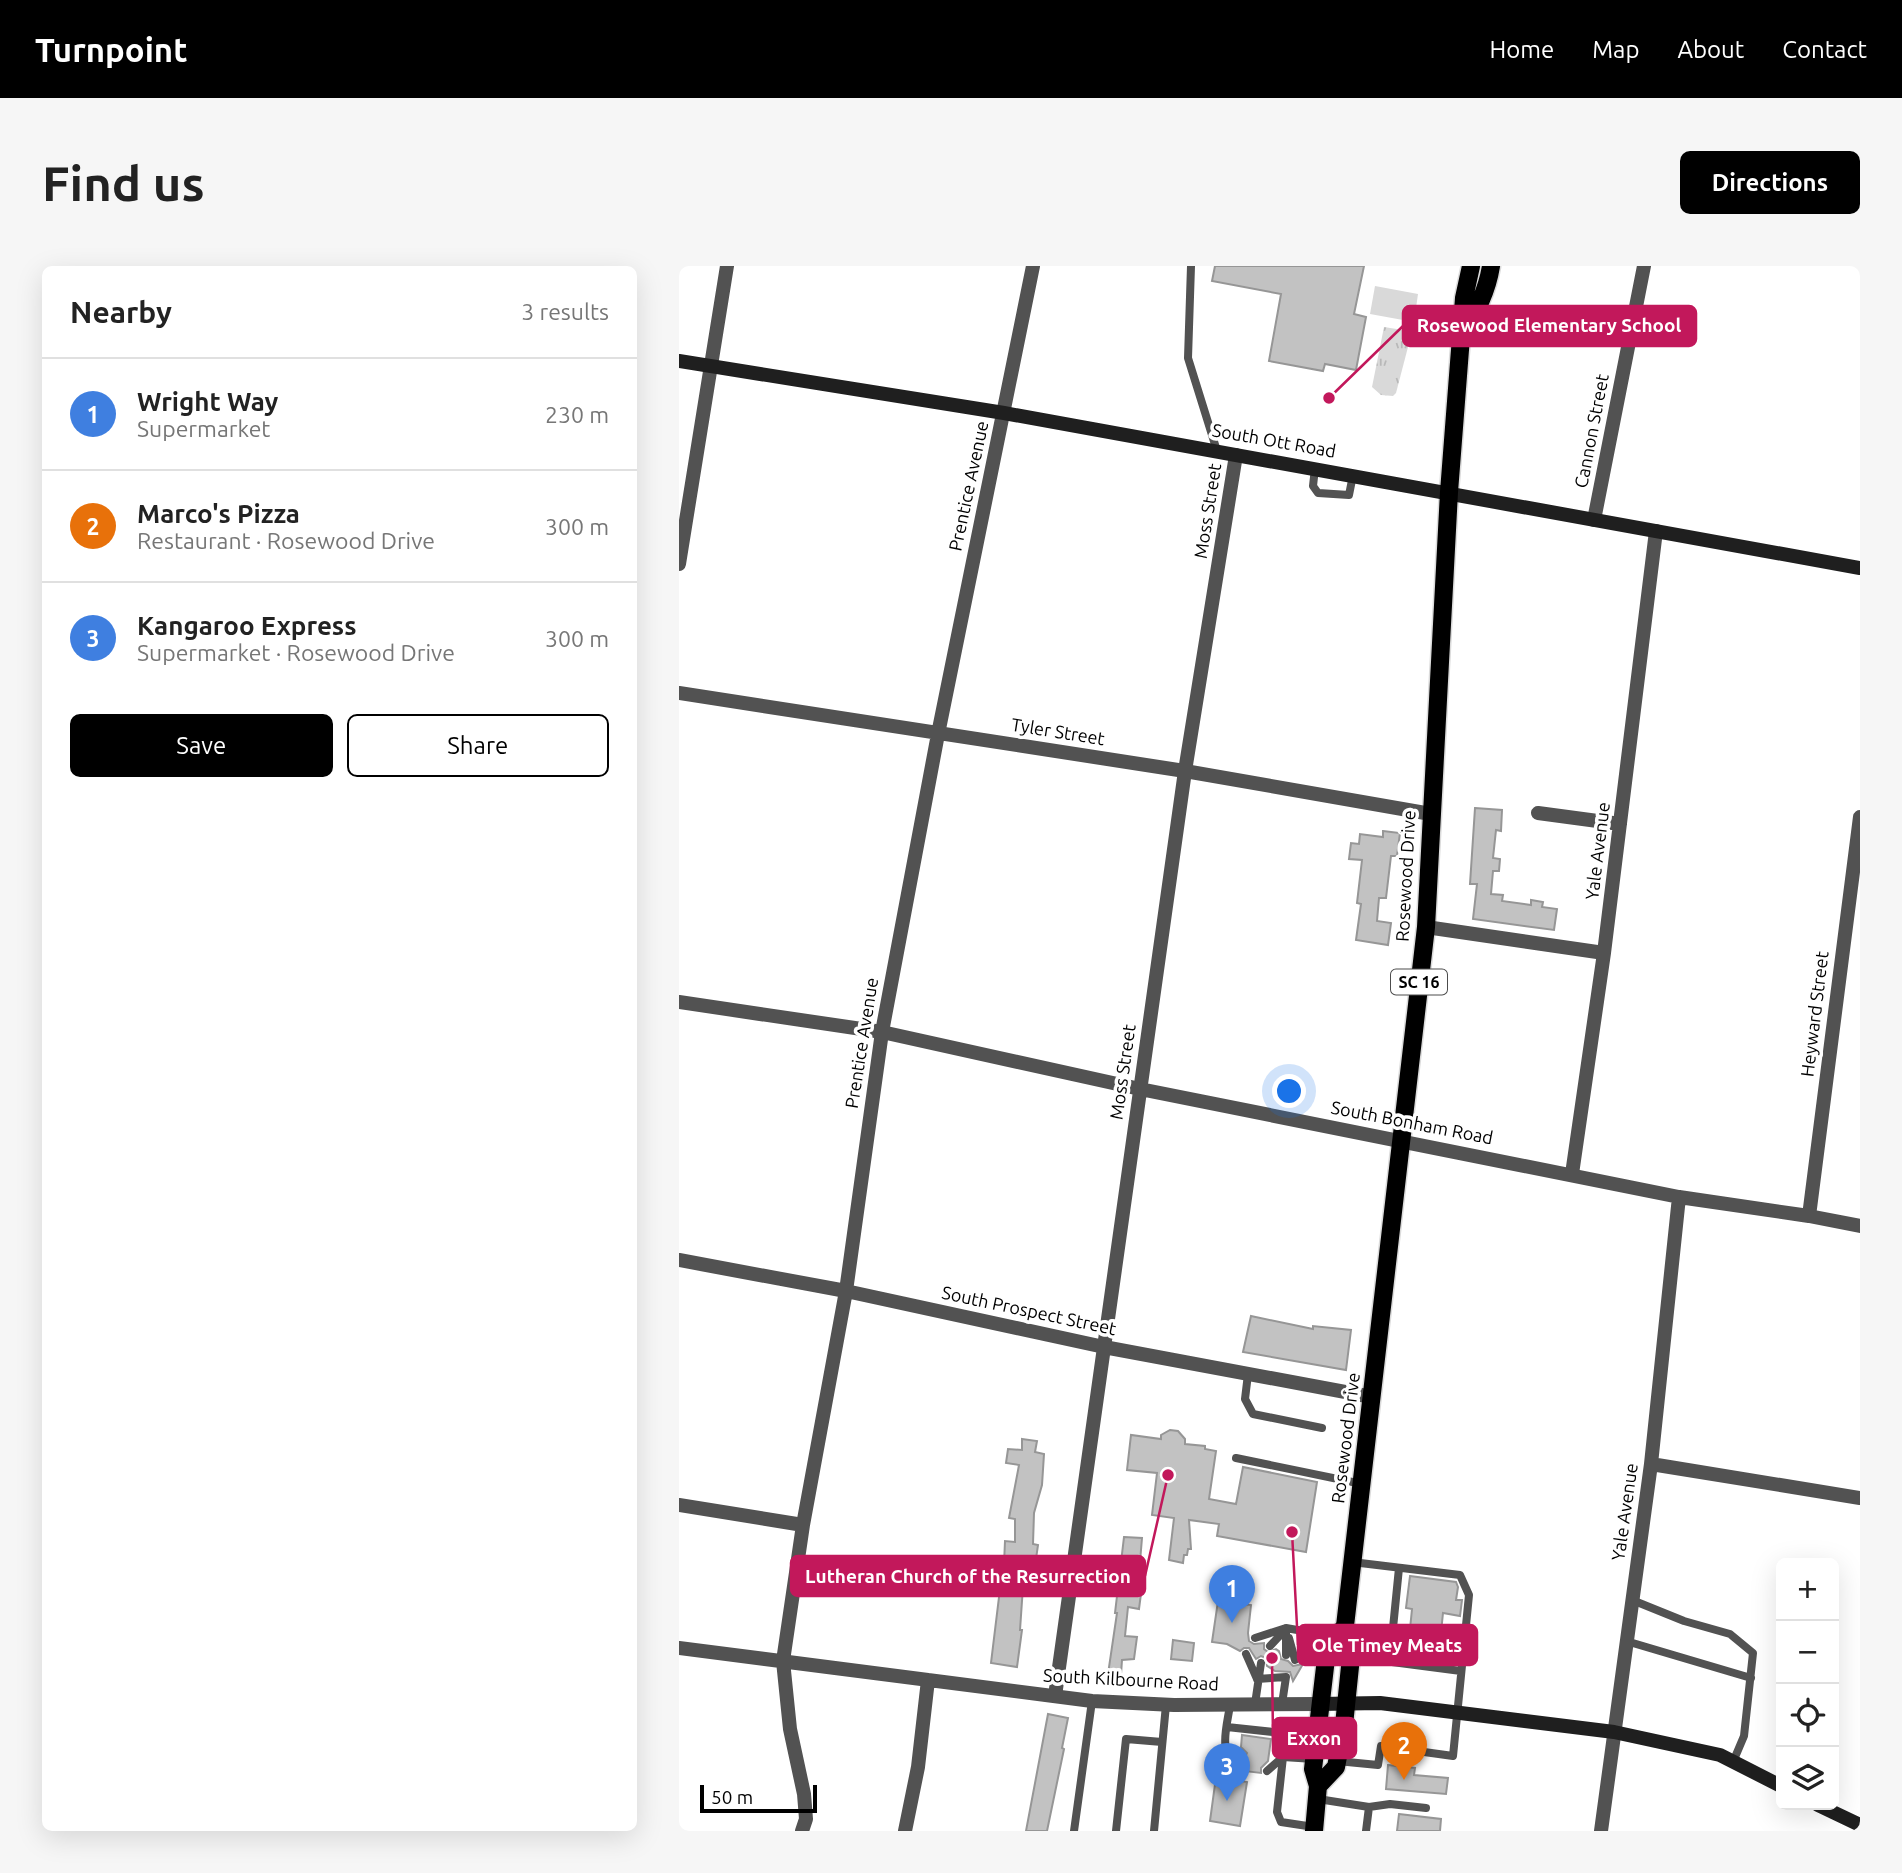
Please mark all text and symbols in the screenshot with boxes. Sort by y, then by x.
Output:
text: Turnpoint [35,31,187,68]
text: Home [1489,36,1554,63]
text: Map [1592,36,1639,63]
text: About [1677,36,1744,63]
text: Contact [1782,36,1867,63]
button: Directions [1680,151,1860,214]
text: Find us [42,155,205,210]
text: Nearby [70,295,172,329]
text: 3 results [521,299,609,324]
callout: Rosewood Elementary School [1403,306,1696,346]
text: Rosewood Elementary School [1417,314,1681,336]
street label: Cannon Street [1570,372,1612,490]
text: Wright Way [137,387,278,416]
text: 1 [87,402,99,427]
text: 230 m [545,402,609,427]
text: Supermarket [137,416,270,441]
street label: Prentice Avenue [944,419,992,553]
street label: South Ott Road [1211,419,1338,461]
street label: Moss Street [1190,462,1224,560]
text: Marco's Pizza [137,499,300,528]
text: 2 [87,514,99,539]
text: 300 m [545,514,609,539]
text: Restaurant · Rosewood Drive [137,528,435,553]
text: Kangaroo Express [137,611,356,640]
text: 3 [87,626,99,651]
text: 300 m [545,626,609,651]
text: Supermarket · Rosewood Drive [137,640,455,665]
button: Save [70,714,333,777]
button: Share [347,714,609,777]
street label: Tyler Street [1010,714,1106,748]
street label: Yale Avenue [1581,801,1613,901]
street label: Rosewood Drive [1392,810,1418,942]
street label: Heyward Street [1796,950,1832,1078]
road number: SC 16 [1391,970,1447,995]
street label: Prentice Avenue [841,976,881,1110]
street label: Moss Street [1105,1023,1139,1121]
your location [1272,1074,1306,1108]
street label: South Bonham Road [1329,1096,1495,1148]
street label: South Prospect Street [940,1282,1118,1338]
street label: Rosewood Drive [1327,1371,1363,1504]
street label: Yale Avenue [1607,1462,1641,1562]
callout: Lutheran Church of the Resurrection [791,1556,1145,1596]
map controls [1776,1558,1839,1810]
button: + [1776,1558,1839,1621]
text: Lutheran Church of the Resurrection [805,1565,1131,1587]
pin: 1 [1209,1565,1255,1623]
button: − [1776,1621,1839,1684]
callout: Ole Timey Meats [1298,1625,1477,1665]
text: Ole Timey Meats [1312,1634,1462,1656]
street label: South Kilbourne Road [1043,1664,1220,1694]
button: locate [1776,1684,1839,1747]
callout: Exxon [1273,1718,1356,1758]
pin: 2 [1381,1722,1427,1780]
text: Exxon [1287,1727,1341,1749]
pin: 3 [1204,1743,1250,1801]
button: layers [1776,1747,1839,1810]
scale bar [700,1782,817,1814]
text: 50 m [711,1786,753,1808]

